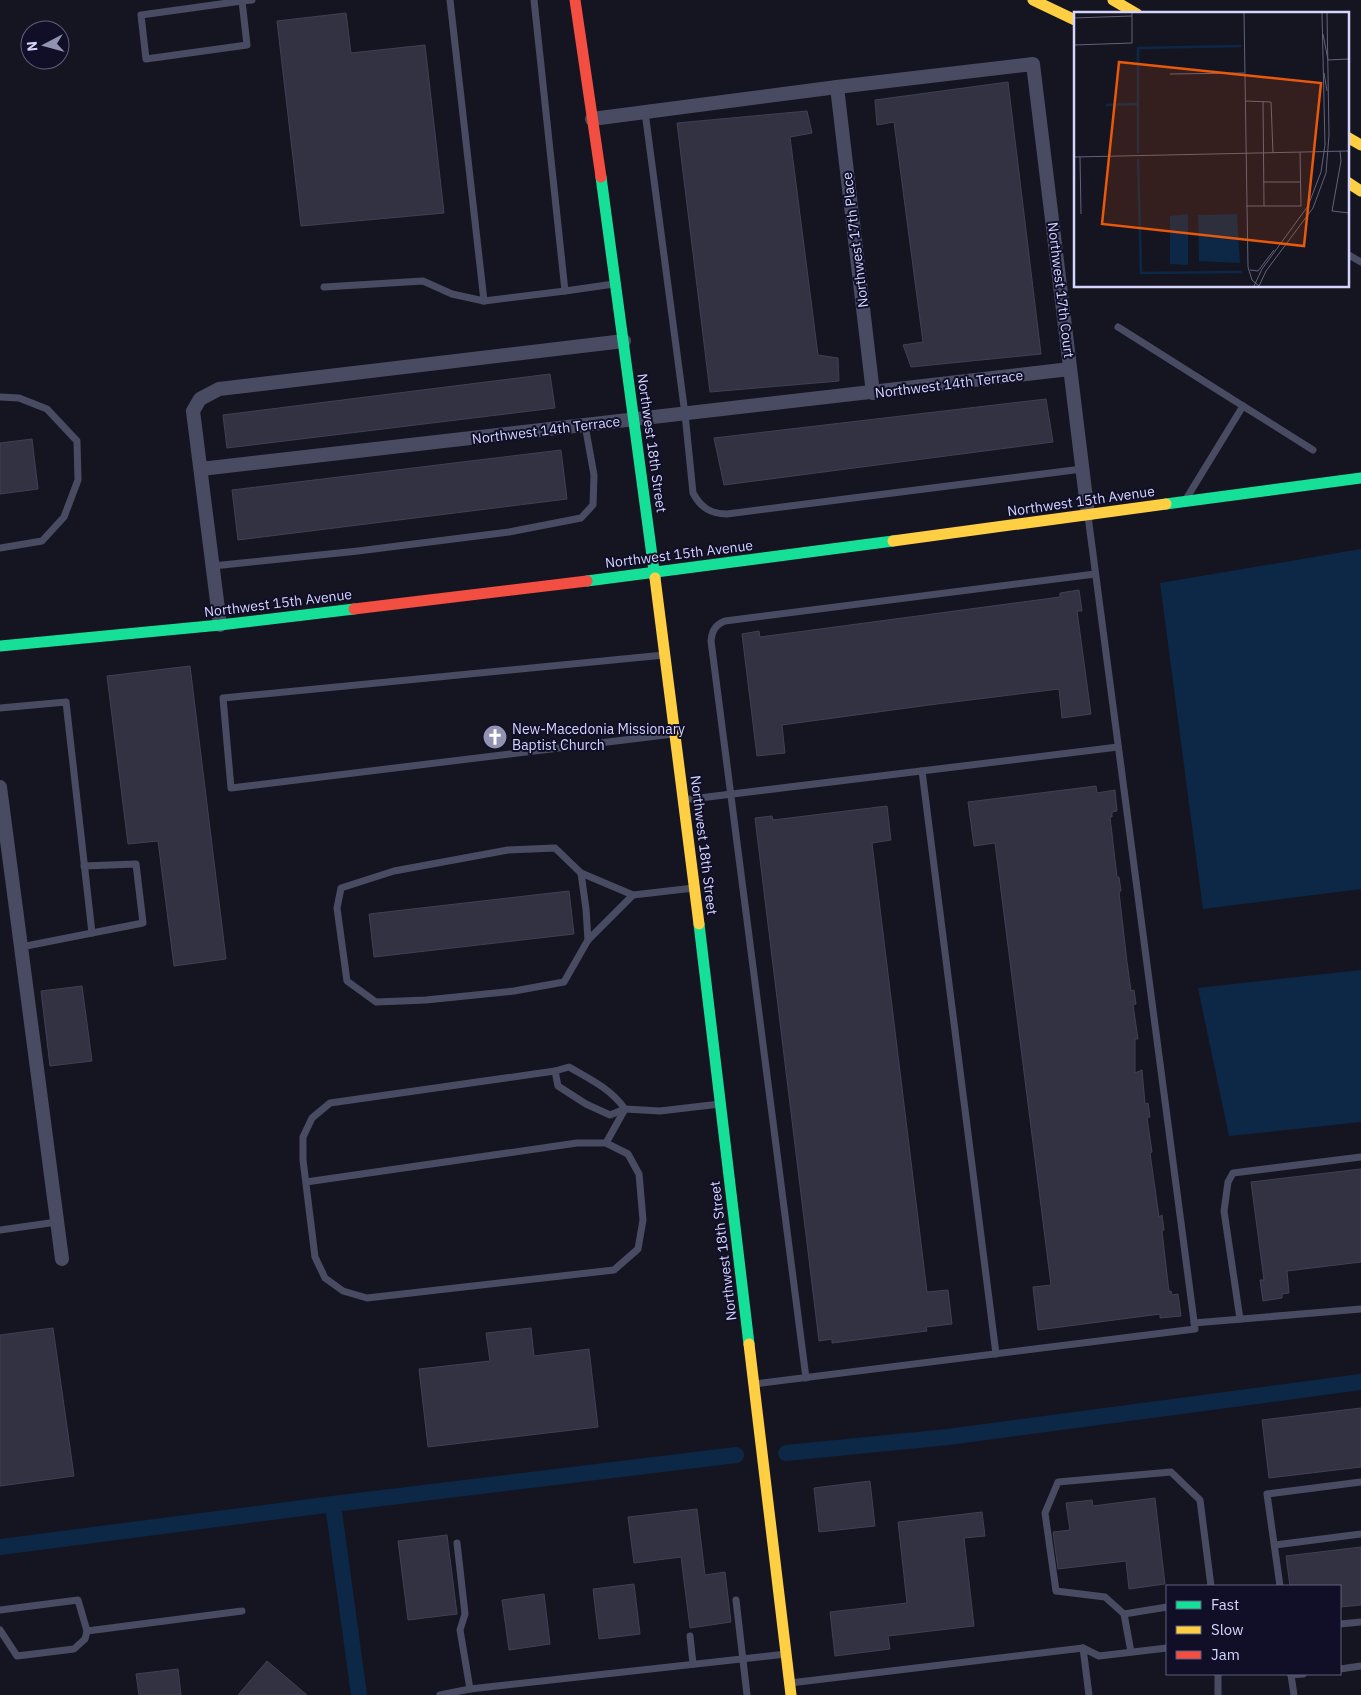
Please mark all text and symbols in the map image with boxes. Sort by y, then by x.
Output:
inset map [1074,12,1348,288]
north arrow [20,20,70,70]
text: N [23,40,42,52]
street label: Northwest 17th Place [838,171,872,309]
street label: Northwest 17th Court [1044,221,1078,359]
street label: Northwest 14th Terrace [874,366,1024,402]
street label: Northwest 18th Street [633,372,671,514]
street label: Northwest 14th Terrace [471,412,621,448]
street label: Northwest 15th Avenue [1006,482,1156,520]
street label: Northwest 15th Avenue [604,536,754,572]
street label: Northwest 15th Avenue [203,585,353,621]
place label: New-Macedonia Missionary Baptist Church [512,720,685,754]
church icon: New-Macedonia Missionary Baptist Church [482,724,508,750]
street label: Northwest 18th Street [687,774,721,916]
street label: Northwest 18th Street [706,1180,740,1322]
legend [1166,1585,1341,1675]
text: Fast [1211,1595,1239,1614]
text: Slow [1211,1620,1244,1639]
text: Jam [1211,1645,1240,1664]

